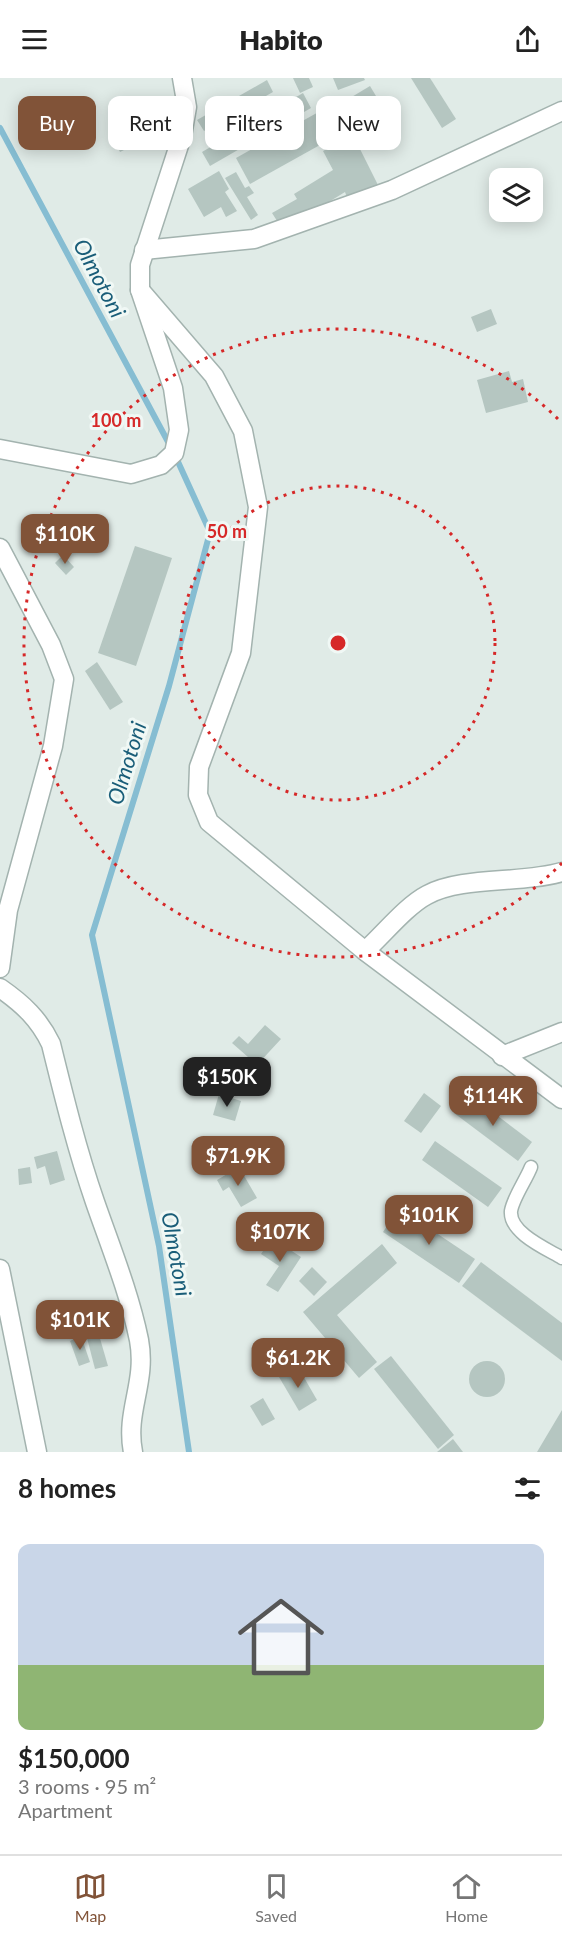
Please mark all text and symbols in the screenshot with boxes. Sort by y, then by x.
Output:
icon: menu [18,23,51,56]
text: Habito [239,23,323,56]
icon: share [511,23,544,56]
chip: Buy [18,96,96,150]
chip: Rent [108,96,193,150]
chip: Filters [205,96,304,150]
chip: New [316,96,401,150]
map controls [489,168,543,222]
button: layers [489,168,543,222]
water label: Olmotoni [68,234,132,322]
text: 100 m [91,409,141,431]
pin: $110K [23,514,107,565]
text: 50 m [207,520,247,542]
text: $110K [35,521,95,545]
centre of rings [328,633,348,653]
water label: Olmotoni [101,718,151,808]
pin: $150K [185,1057,269,1108]
text: $150K [197,1064,257,1088]
pin: $114K [451,1076,535,1127]
text: $114K [463,1083,523,1107]
pin: $71.9K [189,1136,287,1187]
text: $71.9K [206,1143,270,1167]
pin: $101K [387,1195,471,1246]
text: $101K [399,1202,459,1226]
water label: Olmotoni [156,1210,198,1298]
pin: $107K [238,1212,322,1263]
text: $107K [250,1219,310,1243]
pin: $101K [38,1300,122,1351]
text: $101K [50,1307,110,1331]
pin: $61.2K [249,1338,347,1389]
text: $61.2K [266,1345,330,1369]
text: 8 homes [18,1472,116,1504]
icon: filters [511,1472,544,1505]
icon: home [227,1583,335,1691]
text: $150,000 [18,1742,130,1774]
text: 3 rooms · 95 m² [18,1774,156,1798]
text: Apartment [18,1798,112,1822]
tab: Map [74,1870,107,1925]
tab: Saved [255,1870,297,1925]
tab: Home [445,1870,488,1925]

